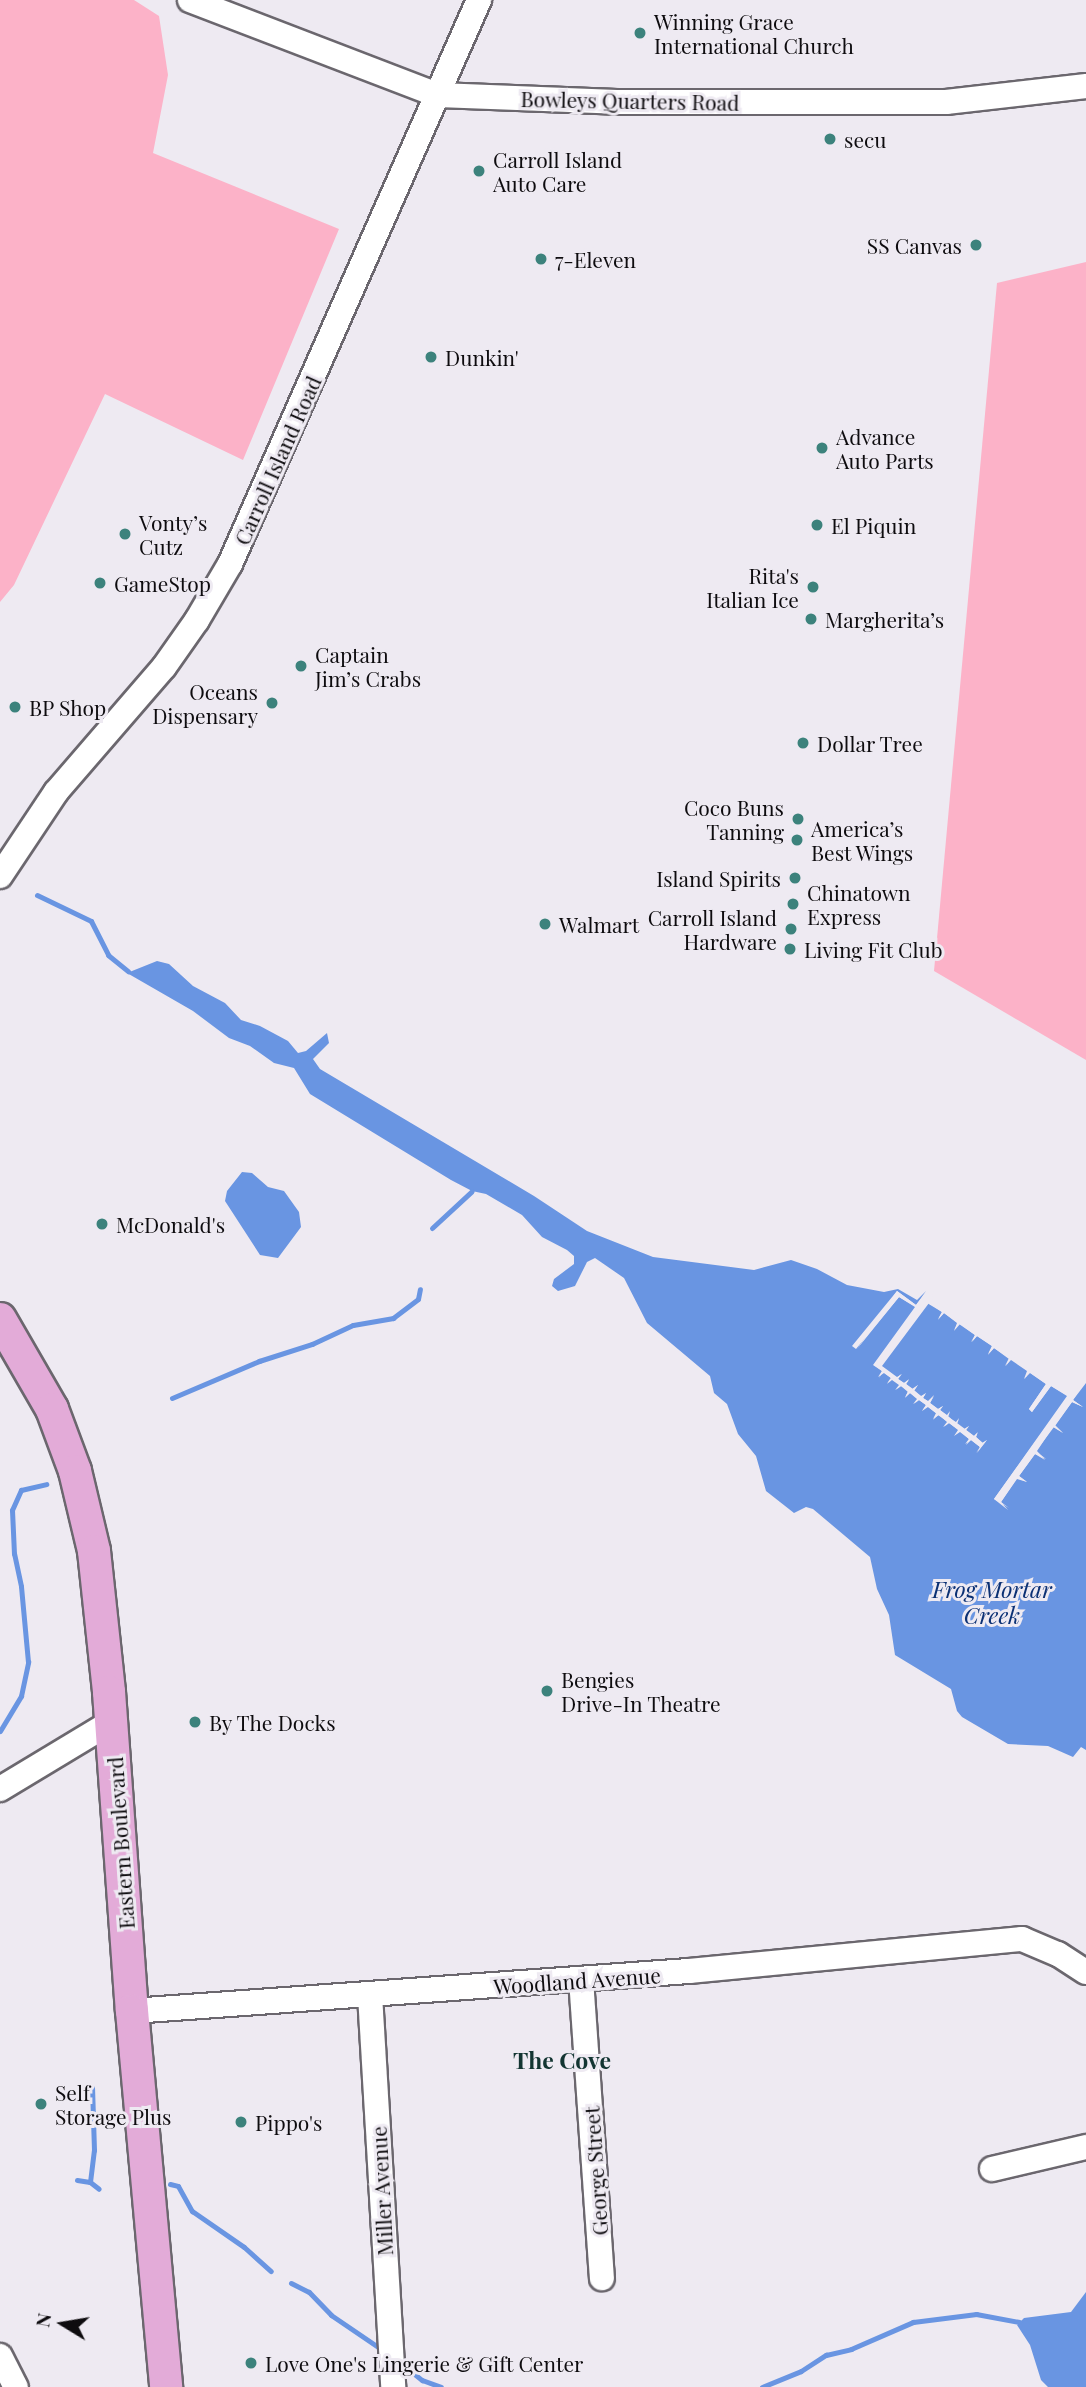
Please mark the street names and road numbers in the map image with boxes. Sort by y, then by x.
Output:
street label: Bowleys Quarters Road [520,85,740,115]
street label: Carroll Island Road [228,372,326,548]
street label: Eastern Boulevard [101,1756,139,1930]
street label: Woodland Avenue [492,1962,662,1998]
street label: George Street [578,2106,612,2236]
street label: Miller Avenue [365,2125,397,2257]

